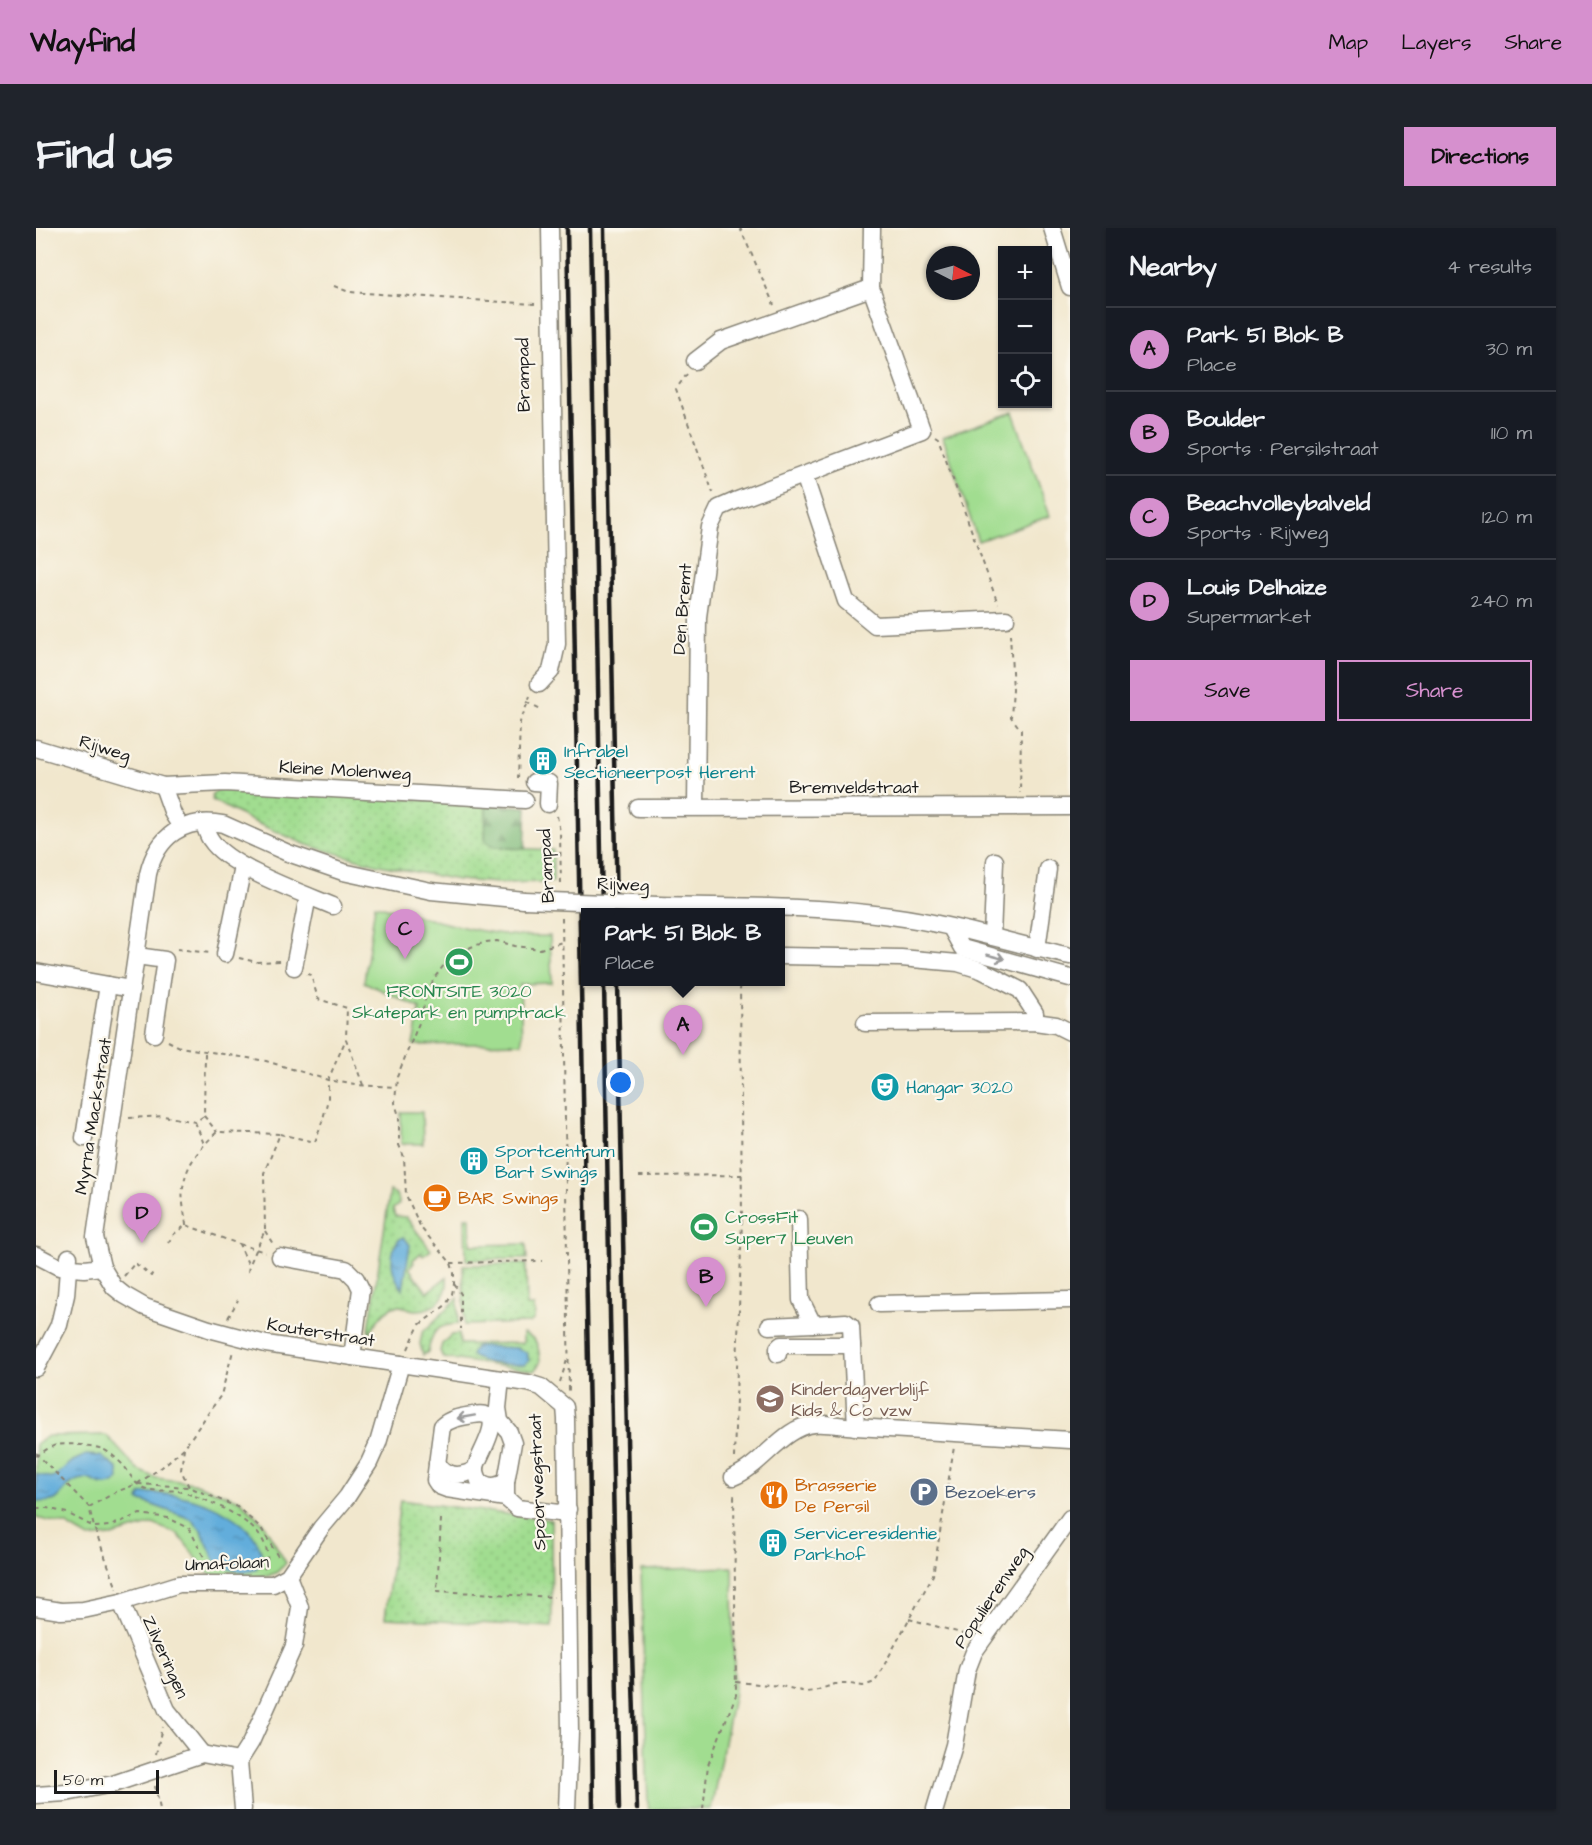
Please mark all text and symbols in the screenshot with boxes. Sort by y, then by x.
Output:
text: Wayfind [30,23,135,62]
text: Map [1328,28,1368,57]
text: Layers [1401,28,1471,57]
text: Share [1504,28,1562,57]
text: Find us [36,127,173,185]
button: Directions [1404,127,1556,186]
north arrow [926,246,980,300]
map controls [998,246,1052,408]
button: + [998,246,1052,300]
text: Nearby [1130,249,1217,285]
text: 4 results [1447,253,1532,281]
button: − [998,300,1052,354]
text: Park 51 Blok B [1187,320,1343,351]
text: A [1143,335,1156,363]
text: 30 m [1486,335,1532,363]
street label: Brampad [510,338,537,412]
text: Place [1187,351,1237,379]
button: locate [998,354,1052,408]
text: Boulder [1187,404,1265,435]
text: B [1142,419,1157,447]
text: 110 m [1491,419,1532,447]
text: Sports · Persilstraat [1187,435,1379,463]
text: Beachvolleybalveld [1187,488,1370,519]
text: C [1142,503,1157,531]
text: 120 m [1482,503,1532,531]
text: Sports · Rijweg [1187,519,1328,547]
street label: Den Bremt [667,562,698,655]
text: Louis Delhaize [1187,572,1327,603]
text: D [1143,587,1156,615]
text: 240 m [1471,587,1532,615]
text: Supermarket [1187,603,1311,631]
button: Save [1130,660,1325,721]
button: Share [1337,660,1532,721]
street label: Rijweg [76,729,134,769]
place label: Infrabel Sectioneerpost Herent [564,739,756,785]
building icon: Infrabel Sectioneerpost Herent [527,745,559,777]
street label: Kleine Molenweg [278,755,412,787]
street label: Bremveldstraat [789,775,919,800]
street label: Brampad [532,828,561,904]
street label: Rijweg [596,871,650,899]
popup [581,908,785,986]
pin: C [386,910,424,959]
text: Park 51 Blok B [605,918,761,949]
sports icon: FRONTSITE 3020 Skatepark en pumptrack [443,946,475,978]
text: Place [605,949,654,977]
one-way arrow [986,952,1005,963]
place label: FRONTSITE 3020 Skatepark en pumptrack [352,979,566,1025]
pin: A [664,1006,702,1055]
street label: Myrna Mackstraat [69,1035,119,1196]
your location [606,1068,635,1097]
theatre icon: Hangar 3020 [869,1071,901,1103]
place label: Hangar 3020 [906,1075,1013,1101]
place label: Sportcentrum Bart Swings [495,1139,614,1186]
building icon: Sportcentrum Bart Swings [458,1145,490,1177]
cafe icon: BAR Swings [421,1182,453,1214]
place label: BAR Swings [458,1186,559,1212]
pin: D [122,1194,162,1243]
place label: CrossFit Super7 Leuven [725,1205,853,1251]
sports icon: CrossFit Super7 Leuven [688,1211,720,1243]
pin: B [686,1258,726,1307]
street label: Kouterstraat [265,1312,377,1353]
place label: Kinderdagverblijf Kids & Co vzw [791,1377,929,1423]
school or university icon: Kinderdagverblijf Kids & Co vzw [754,1383,786,1415]
one-way arrow [457,1411,477,1422]
street label: Spoorwegstraat [523,1412,553,1551]
place label: Brasserie De Persil [795,1473,877,1519]
parking icon: Bezoekers [908,1476,940,1508]
restaurant icon: Brasserie De Persil [758,1479,790,1511]
place label: Bezoekers [945,1480,1036,1505]
place label: Serviceresidentie Parkhof [794,1521,938,1567]
building icon: Serviceresidentie Parkhof [757,1527,789,1559]
street label: Populierenweg [948,1541,1036,1654]
street label: Umafolaan [184,1550,270,1577]
street label: Zilveringen [135,1612,195,1703]
scale bar [54,1767,159,1794]
text: 50 m [63,1769,103,1791]

